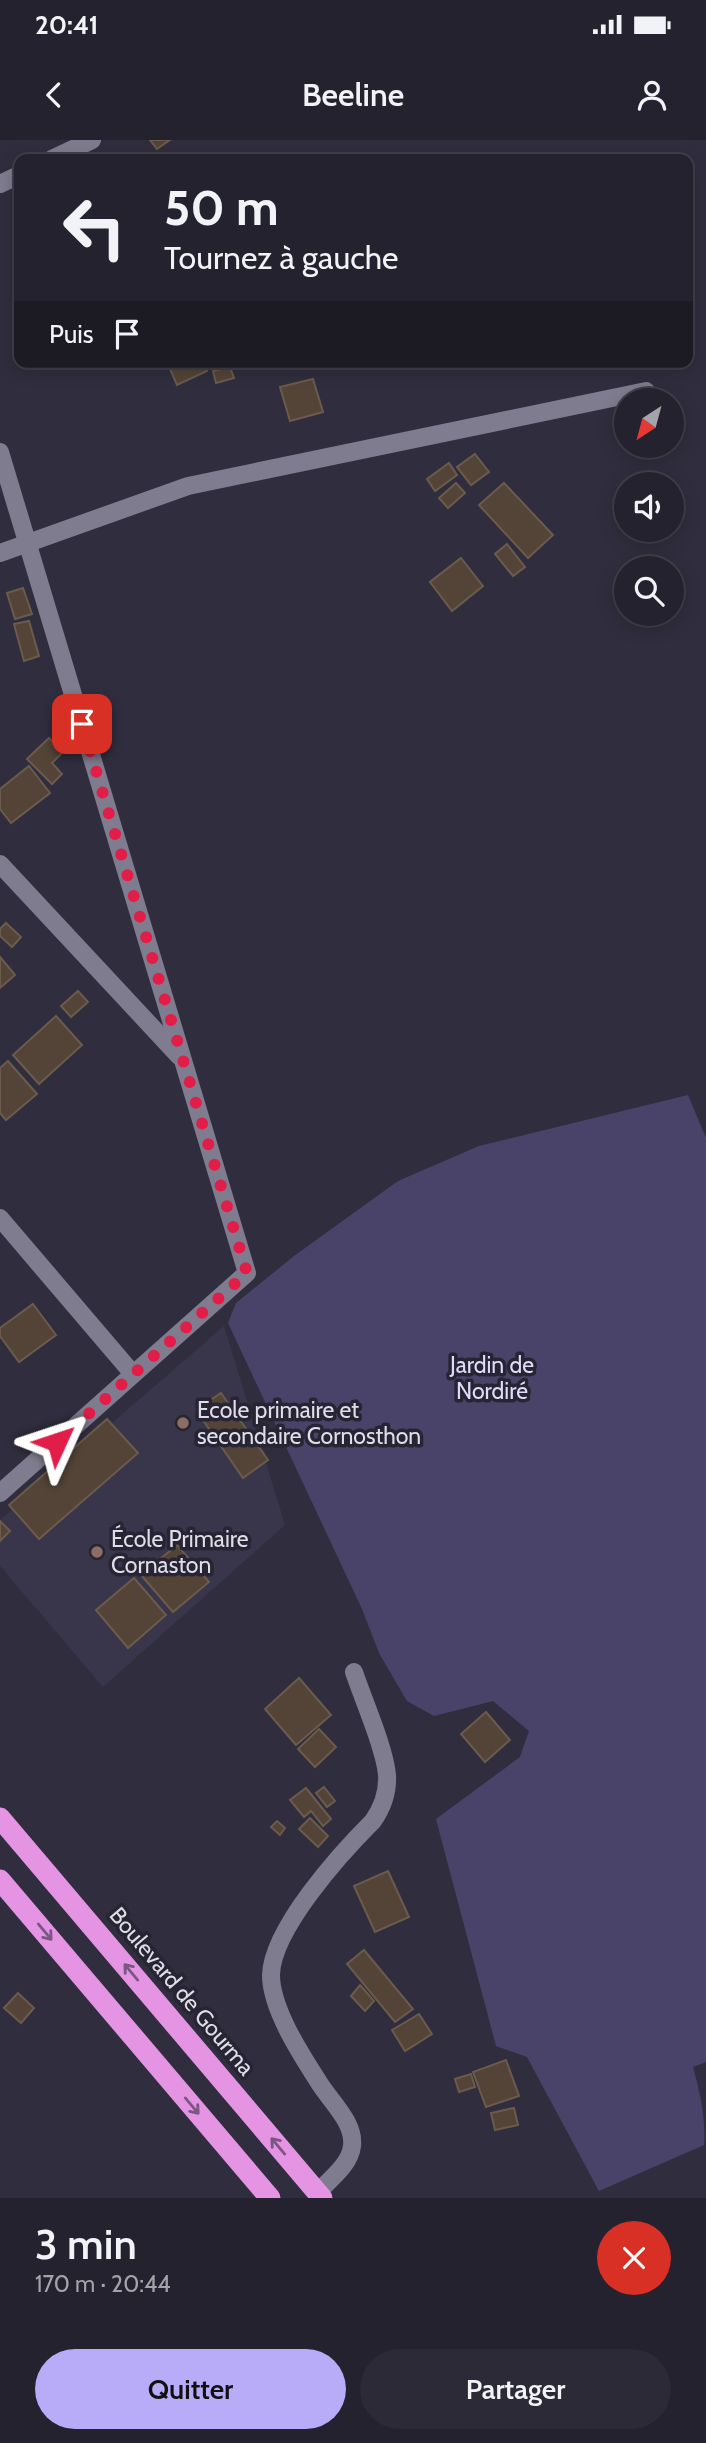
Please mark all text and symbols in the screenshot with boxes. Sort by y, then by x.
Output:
text: 20:41 [35,9,98,41]
text: Beeline [302,75,404,114]
icon: back [35,76,73,114]
icon: person [633,76,671,114]
text: 50 m [164,178,279,237]
icon: left [49,182,140,273]
text: Tournez à gauche [164,238,398,277]
icon: arrive [108,315,146,353]
text: Puis [49,318,94,350]
north arrow [614,388,684,458]
map controls [614,388,684,626]
button: sound [614,472,684,542]
button: search [614,556,684,626]
pin [52,694,112,754]
icon: arrive [63,705,101,743]
park label: Jardin de Nordiré [449,1351,534,1405]
place label: Ecole primaire et secondaire Cornosthon [197,1396,421,1450]
position arrow [20,1405,94,1479]
marker: Ecole primaire et secondaire Cornosthon [175,1415,191,1431]
place label: École Primaire Cornaston [111,1524,249,1579]
marker: École Primaire Cornaston [89,1544,105,1560]
street label: Boulevard de Gourma [104,1901,260,2081]
one-way arrow [36,1923,52,1941]
one-way arrow [124,1963,140,1981]
one-way arrow [184,2096,200,2114]
one-way arrow [270,2137,286,2155]
text: 3 min [35,2218,137,2270]
button: close [597,2221,671,2295]
text: 170 m · 20:44 [35,2270,171,2298]
button: Quitter [35,2349,346,2429]
button: Partager [360,2349,671,2429]

